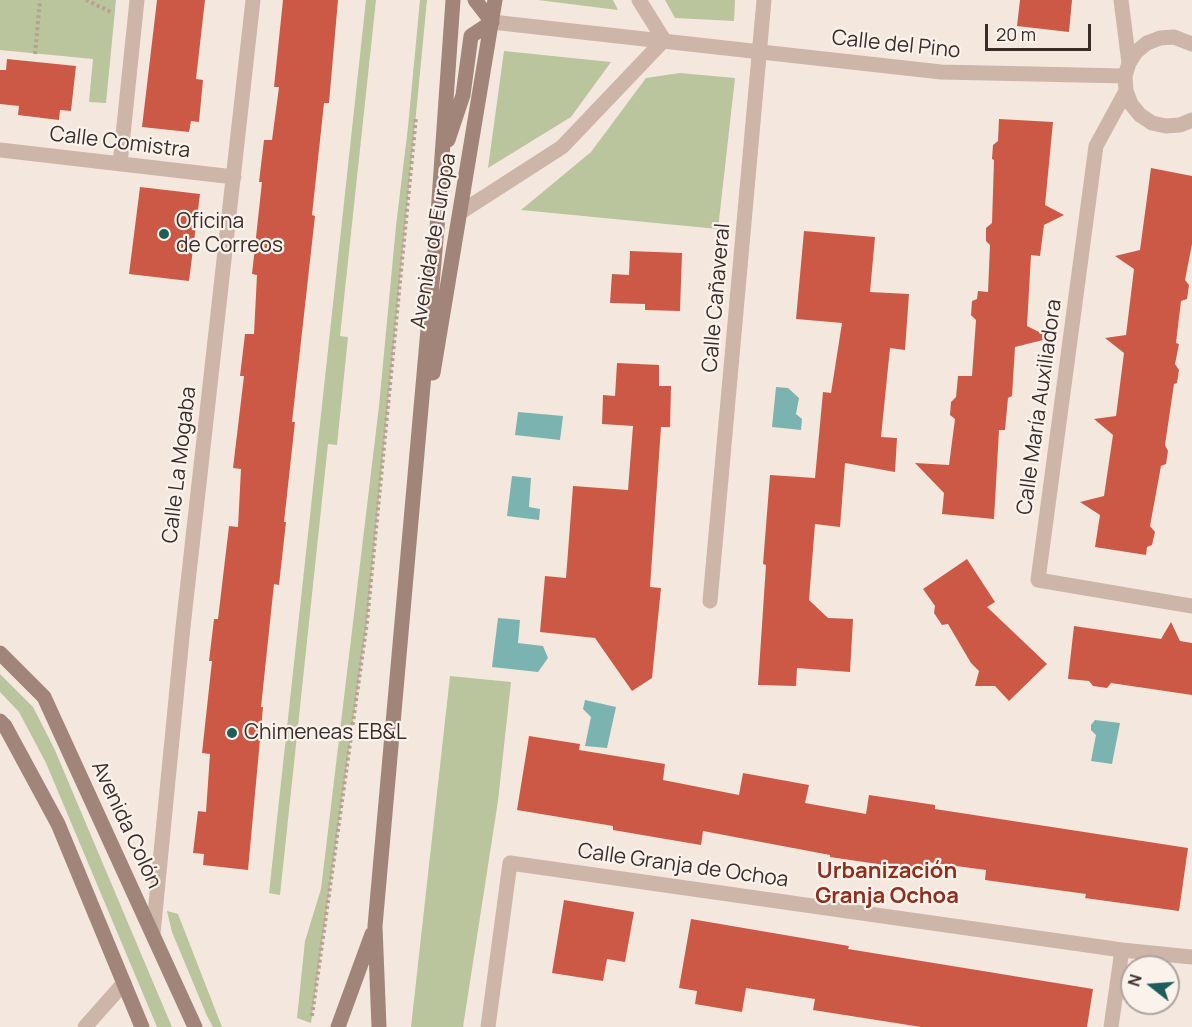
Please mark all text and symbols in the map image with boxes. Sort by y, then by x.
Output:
scale bar [988,12,1094,50]
text: 20 m [996,22,1036,46]
street label: Calle del Pino [830,26,962,64]
street label: Calle Comistra [48,122,192,164]
street label: Avenida de Europa [406,151,462,331]
place label: Oficina de Correos [176,209,283,259]
street label: Calle Cañaveral [698,222,736,374]
marker: Oficina de Correos [157,227,171,241]
street label: Calle María Auxiliadora [1012,298,1068,516]
street label: Calle La Mogaba [158,385,202,545]
place label: Chimeneas EB&L [244,720,407,746]
marker: Chimeneas EB&L [225,726,239,740]
street label: Avenida Colón [86,757,166,893]
street label: Calle Granja de Ochoa [576,839,790,893]
district label: Urbanización Granja Ochoa [815,859,959,910]
north arrow [1120,955,1180,1015]
text: N [1122,972,1147,989]

